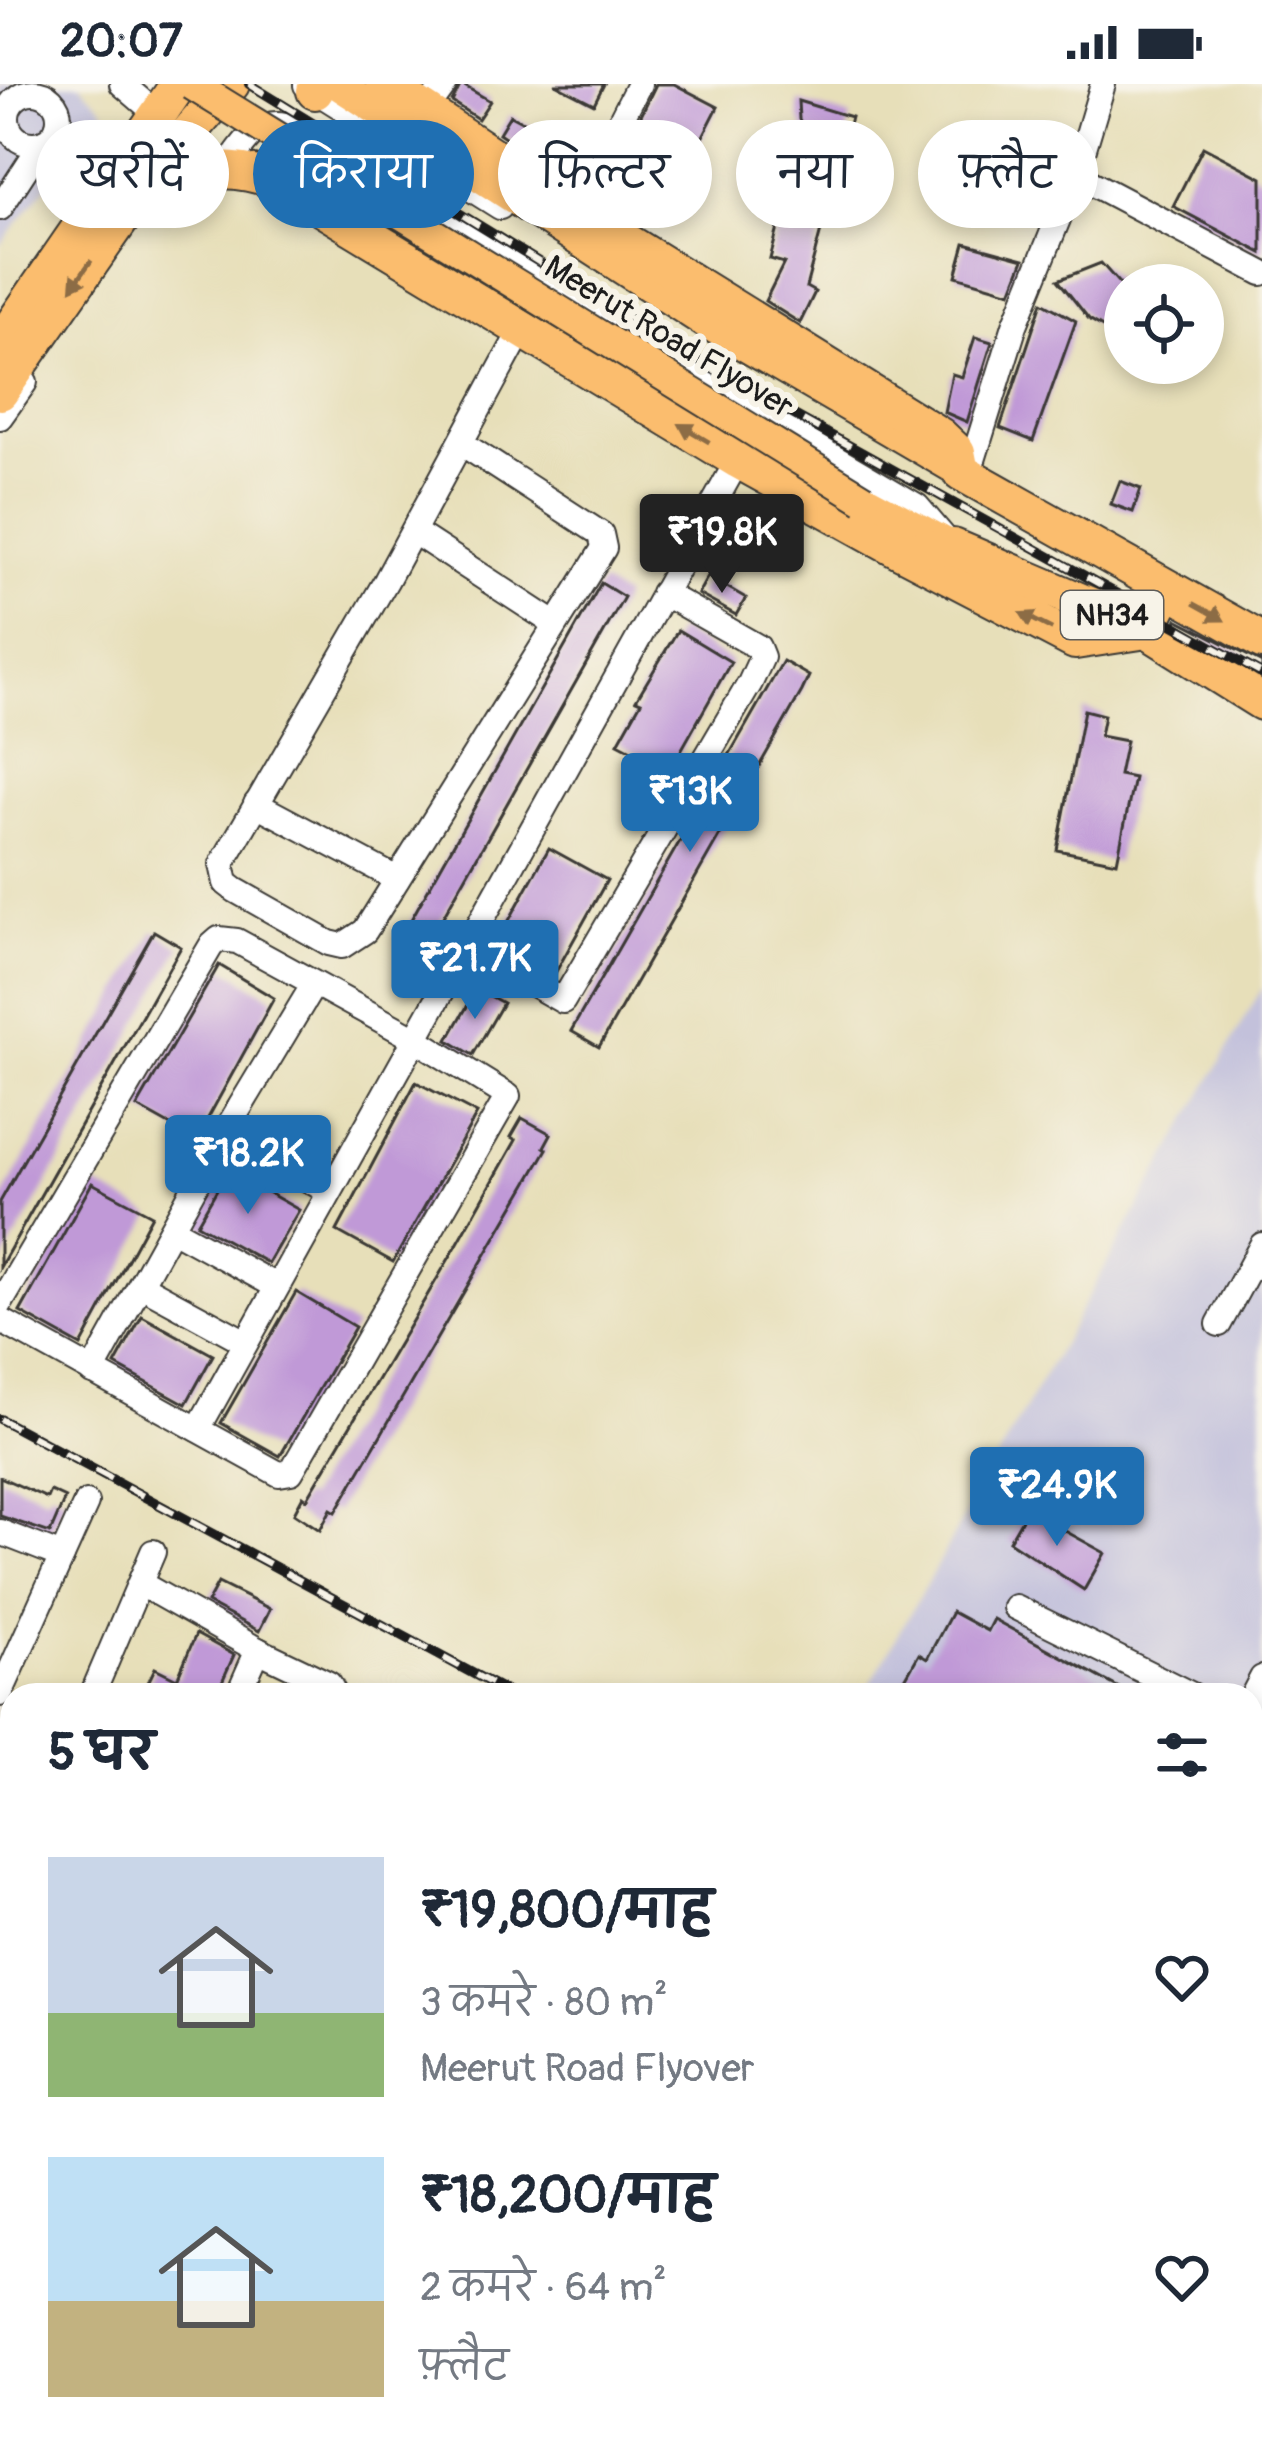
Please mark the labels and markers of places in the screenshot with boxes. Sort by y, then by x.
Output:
pin: ₹19.8K [624,494,820,596]
pin: ₹13K [619,753,761,855]
pin: ₹21.7K [377,920,573,1022]
pin: ₹18.2K [150,1115,346,1217]
pin: ₹24.9K [959,1447,1155,1549]

